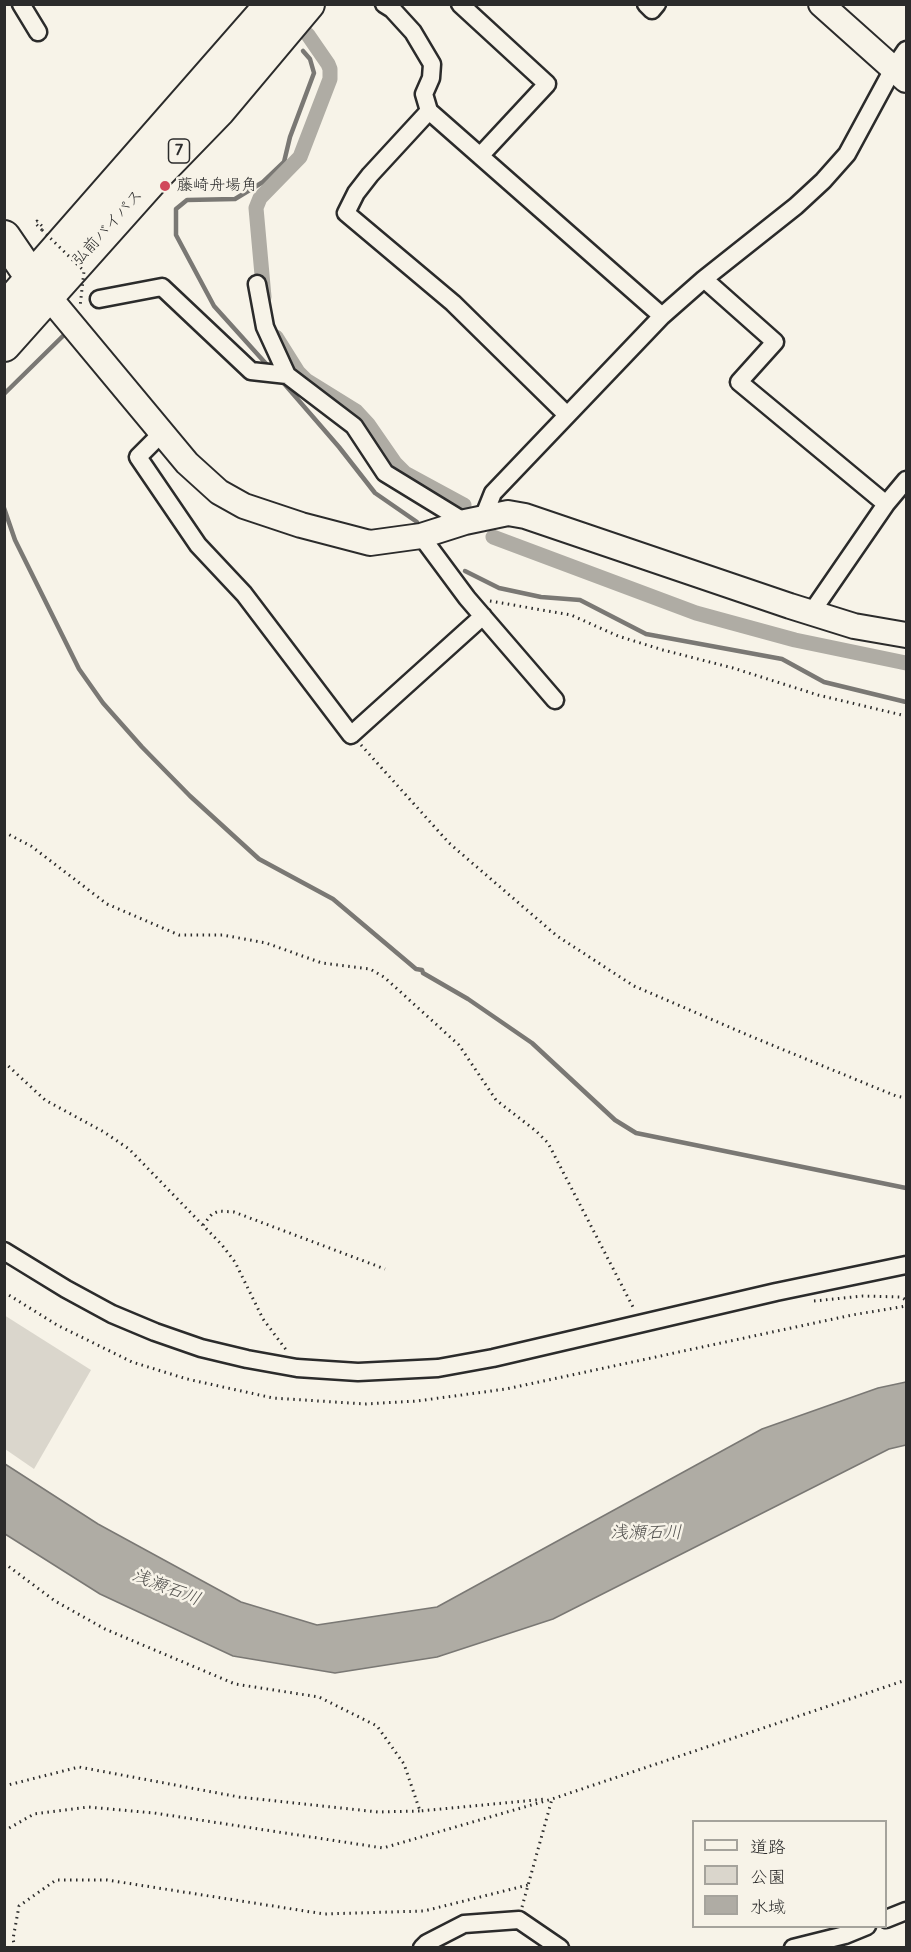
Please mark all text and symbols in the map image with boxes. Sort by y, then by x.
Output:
road number: 7 [168,139,190,163]
place label: 藤崎舟場角 [177,176,257,196]
marker: 藤崎舟場角 [158,179,172,193]
street label: 弘前バイパス [69,186,147,270]
water label: 浅瀬石川 [610,1522,682,1544]
water label: 浅瀬石川 [129,1565,203,1611]
legend [692,1820,887,1928]
text: 道路 [750,1836,786,1859]
text: 公園 [750,1866,786,1889]
text: 水域 [750,1896,786,1919]

